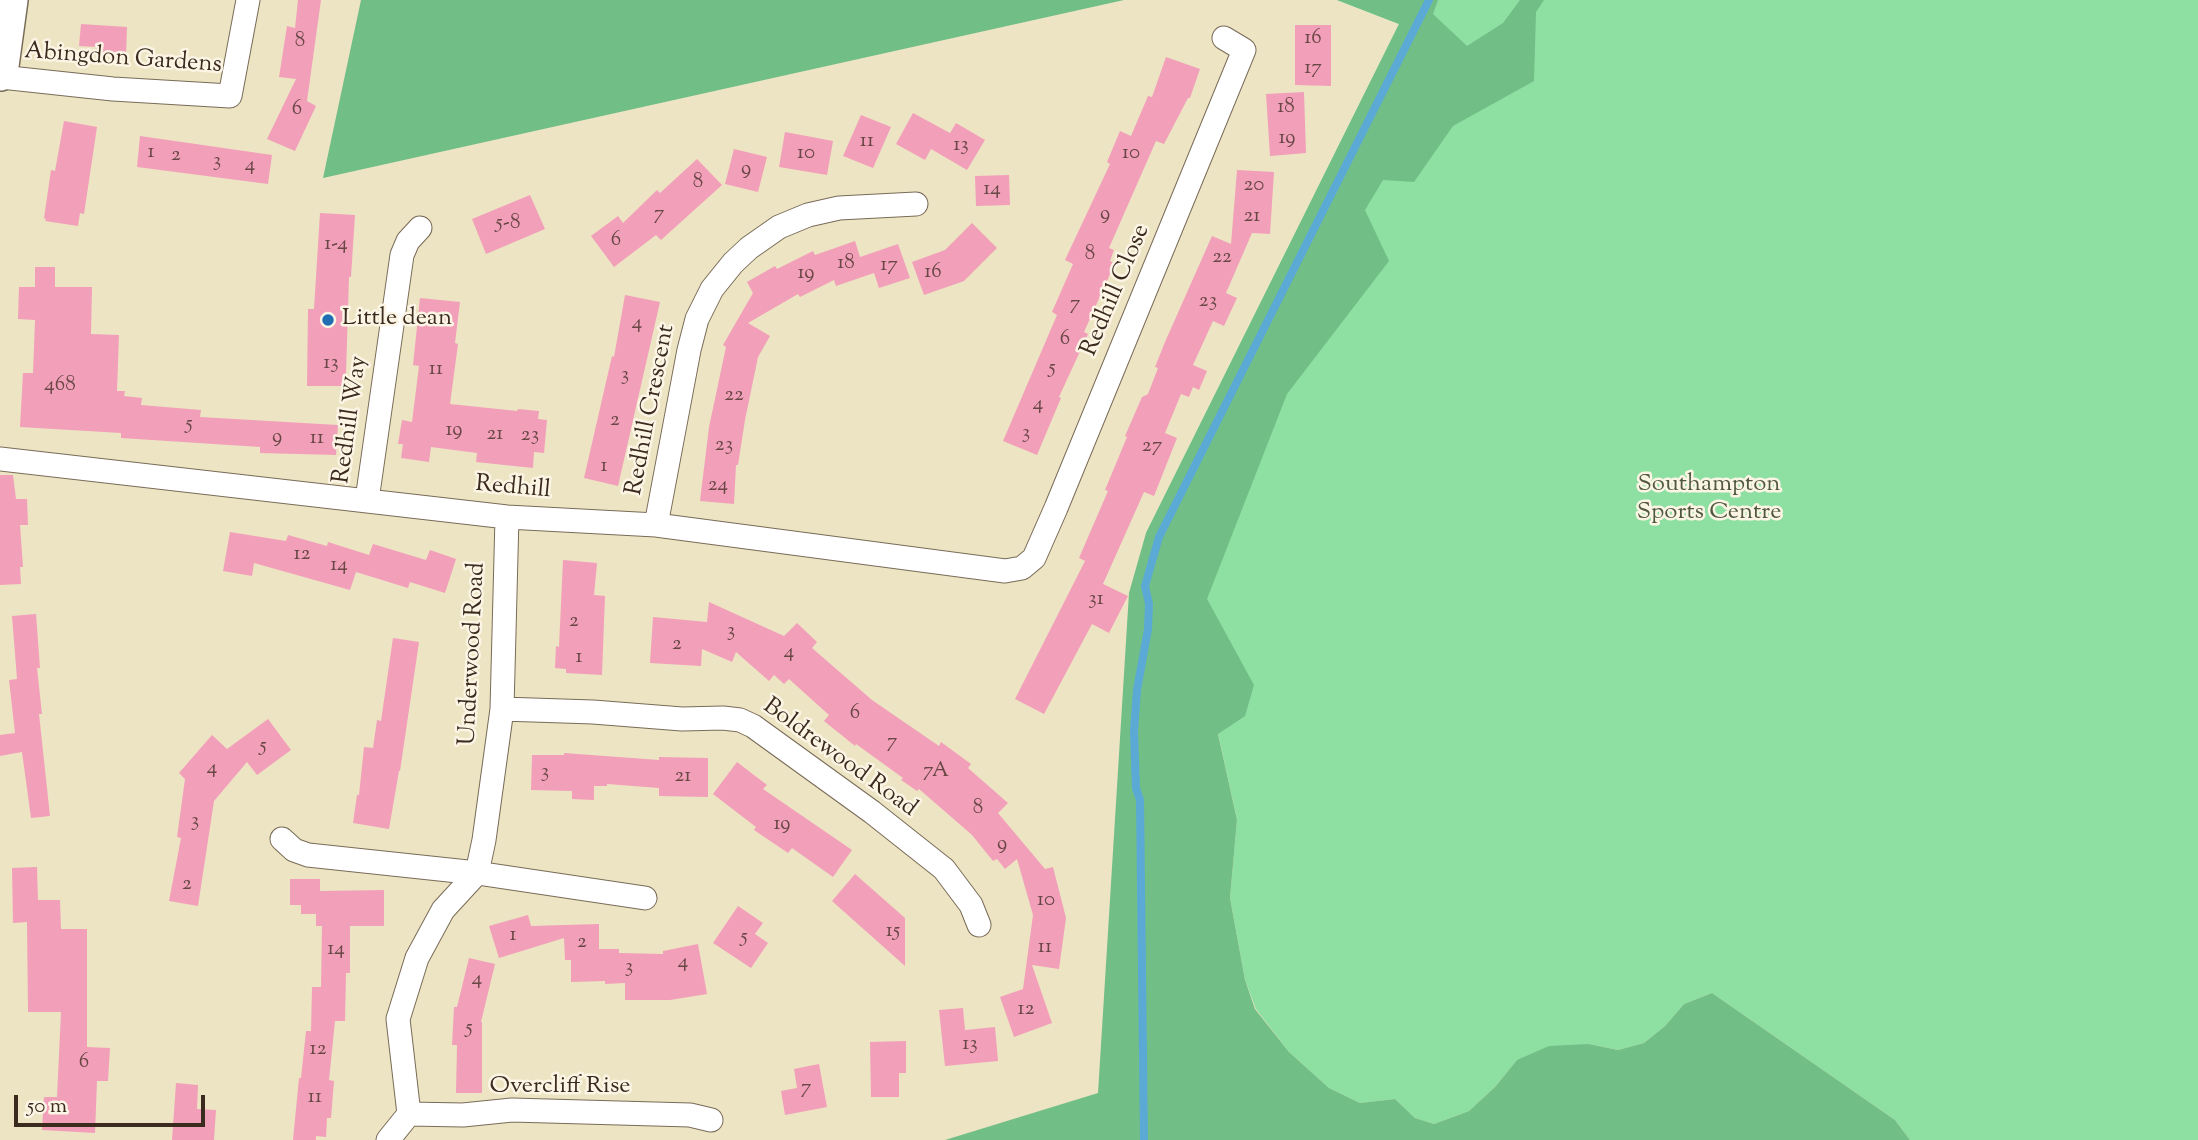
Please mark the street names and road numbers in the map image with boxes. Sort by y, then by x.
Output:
street label: Abingdon Gardens [23,39,223,81]
street label: Redhill Close [1076,221,1158,361]
street label: Redhill Crescent [621,322,683,498]
street label: Redhill Way [329,354,375,486]
street label: Redhill [474,471,552,507]
street label: Underwood Road [455,562,493,746]
street label: Boldrewood Road [756,693,922,825]
street label: Overcliff Rise [489,1074,631,1102]

